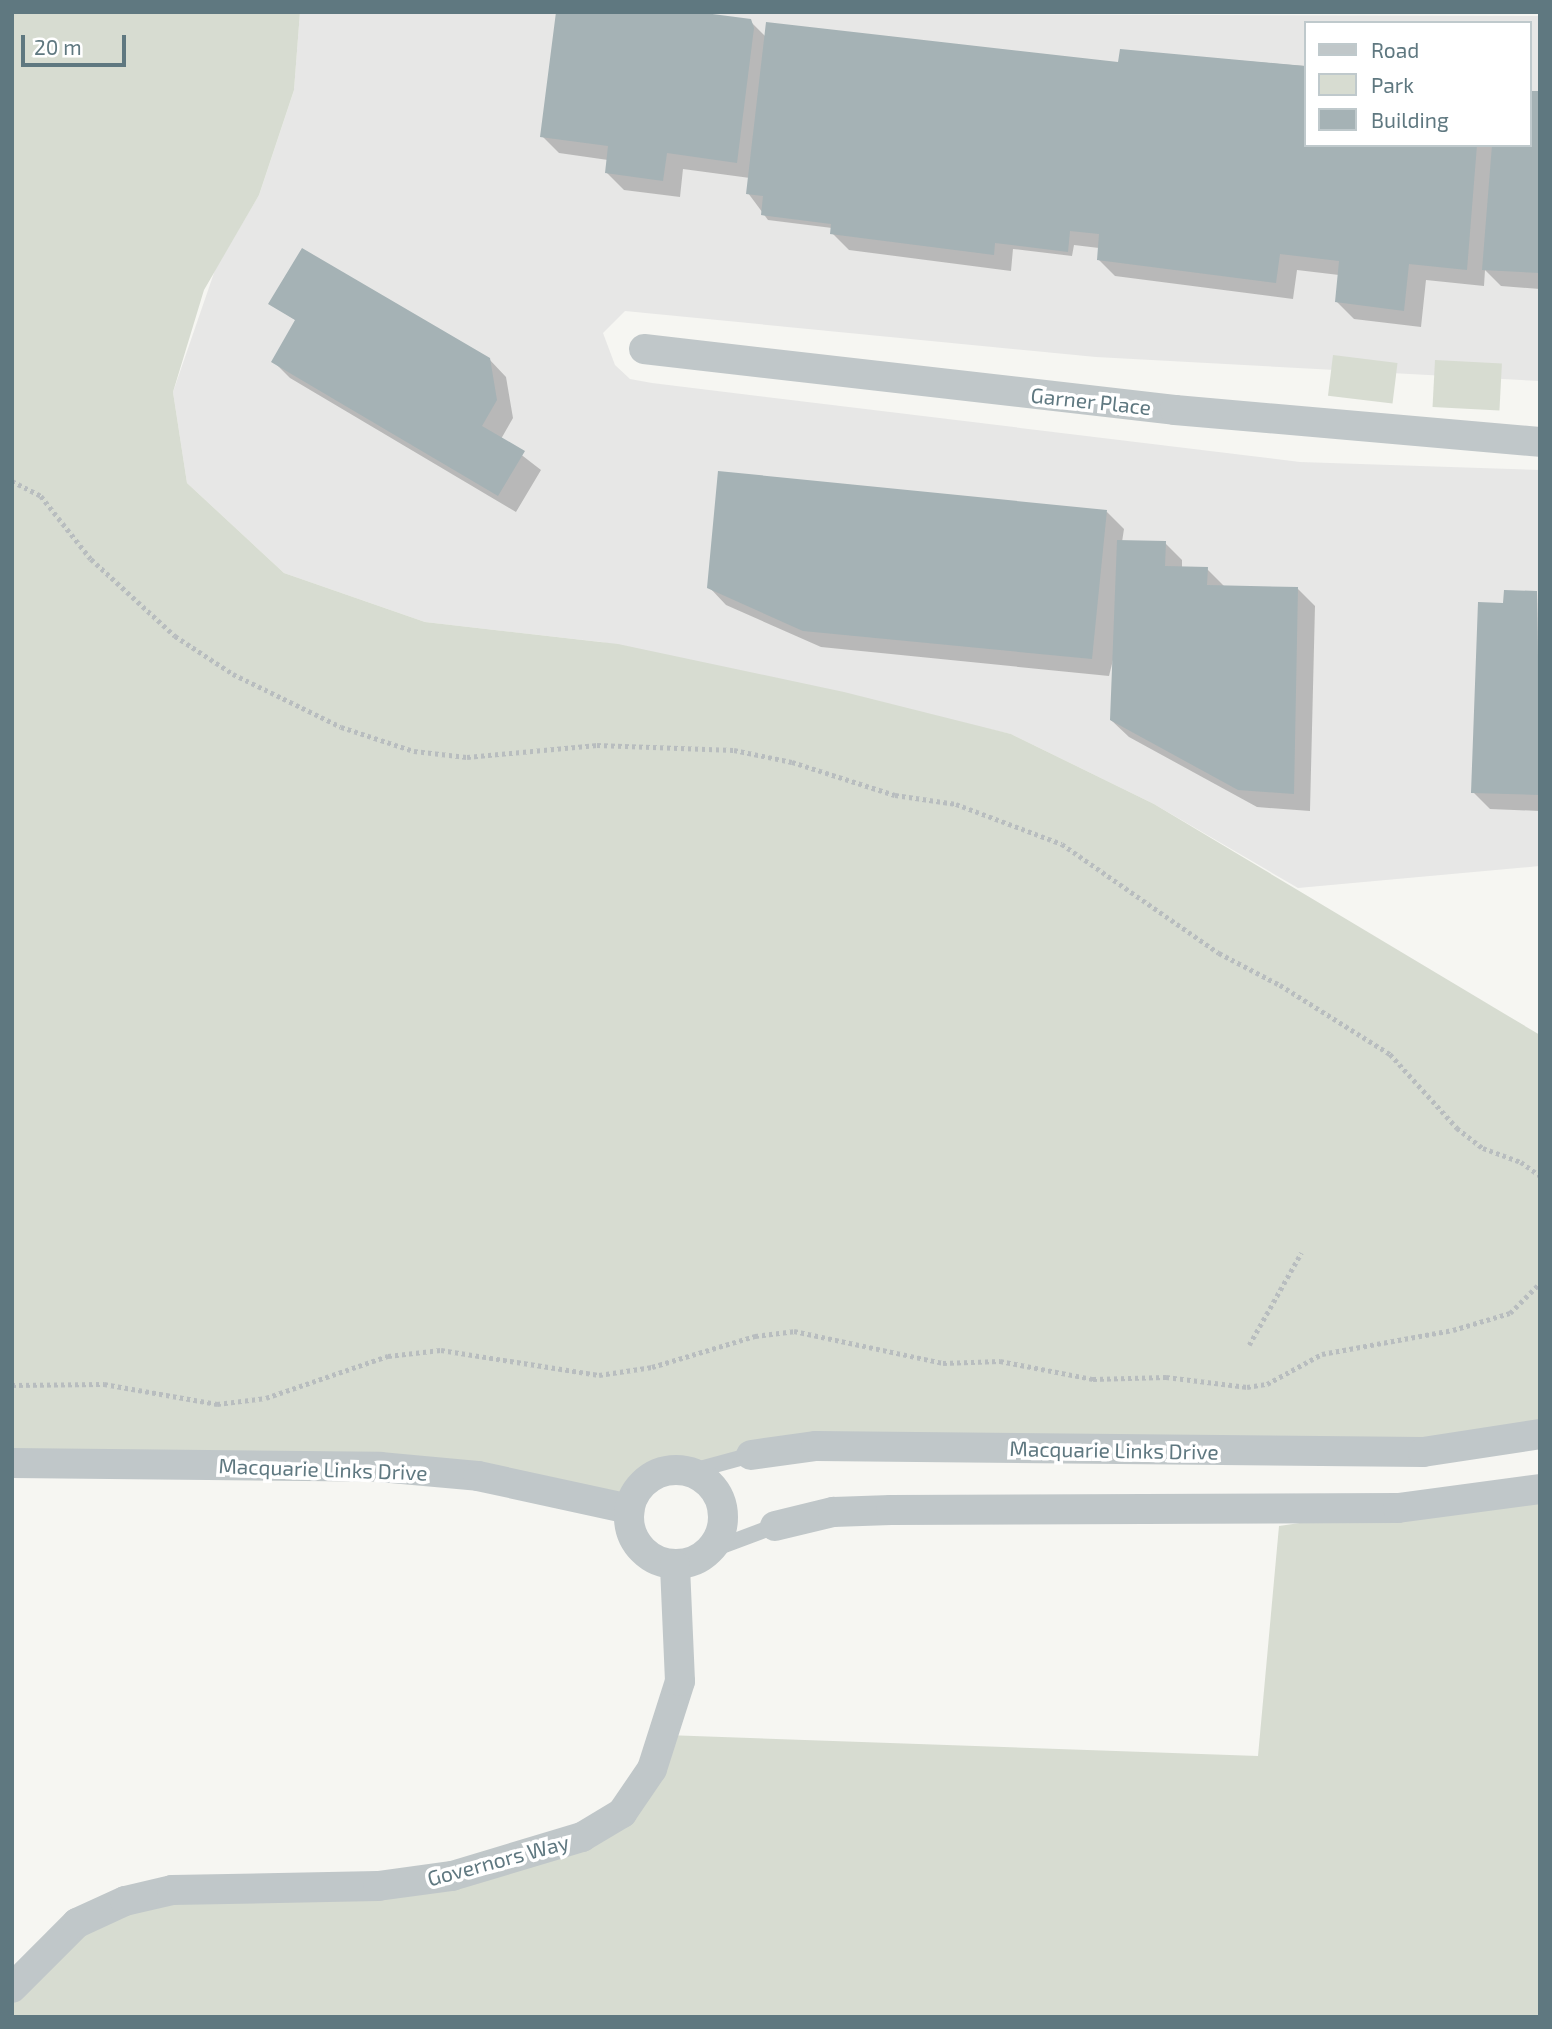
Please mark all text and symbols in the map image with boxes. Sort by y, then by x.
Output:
scale bar [24,21,130,65]
legend [1304,21,1531,147]
text: 20 m [34,34,82,59]
text: Road [1371,37,1419,62]
text: Park [1371,72,1414,97]
text: Building [1371,107,1449,132]
street label: Garner Place [1029,382,1153,420]
street label: Macquarie Links Drive [1009,1436,1219,1464]
street label: Macquarie Links Drive [218,1453,428,1485]
street label: Governors Way [424,1829,572,1891]

